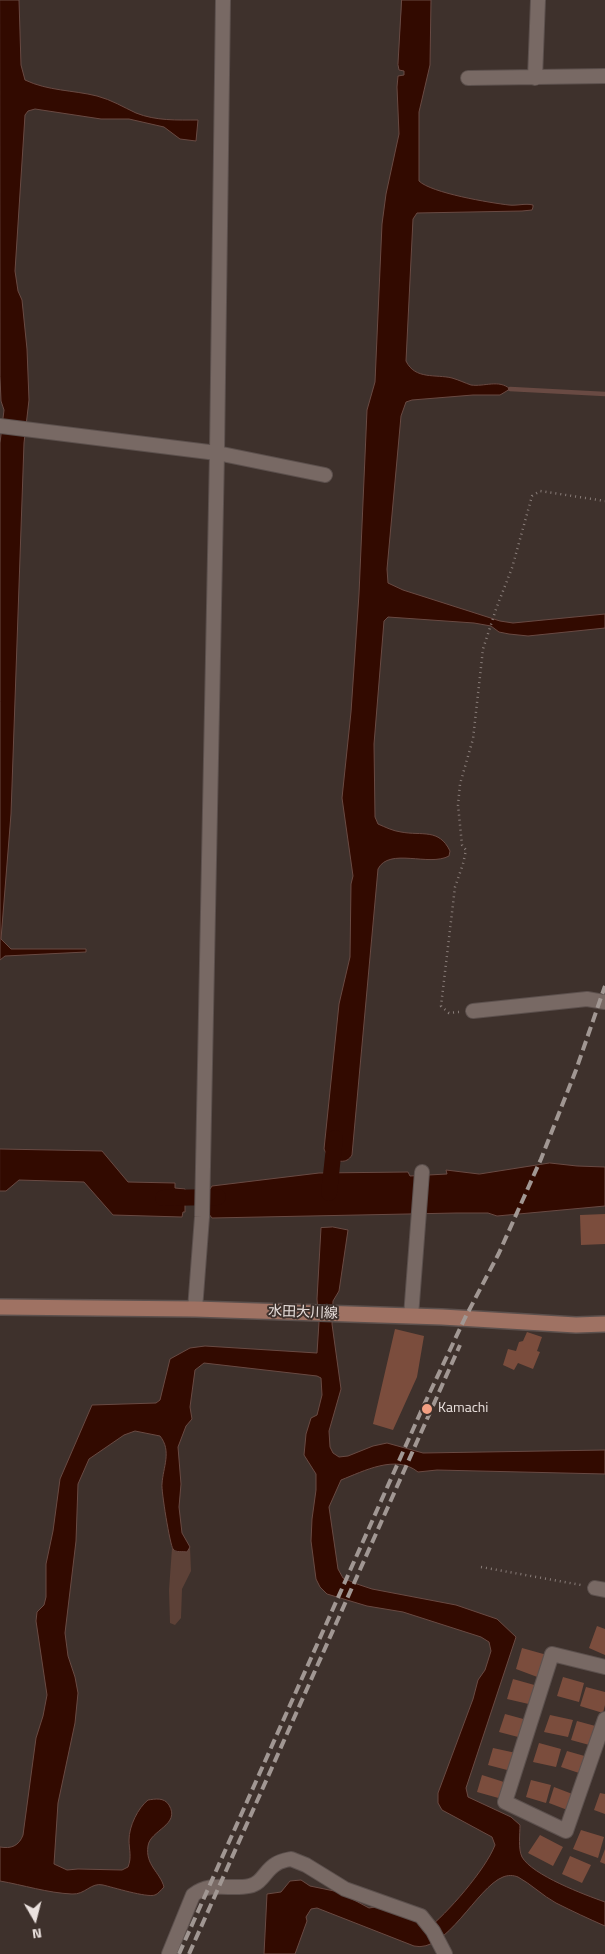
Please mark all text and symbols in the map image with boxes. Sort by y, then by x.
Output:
street label: 水田大川線 [268,1303,338,1323]
place label: Kamachi [438,1401,488,1417]
marker: Kamachi [420,1402,434,1416]
north arrow [10,1894,60,1944]
text: N [31,1923,43,1945]

